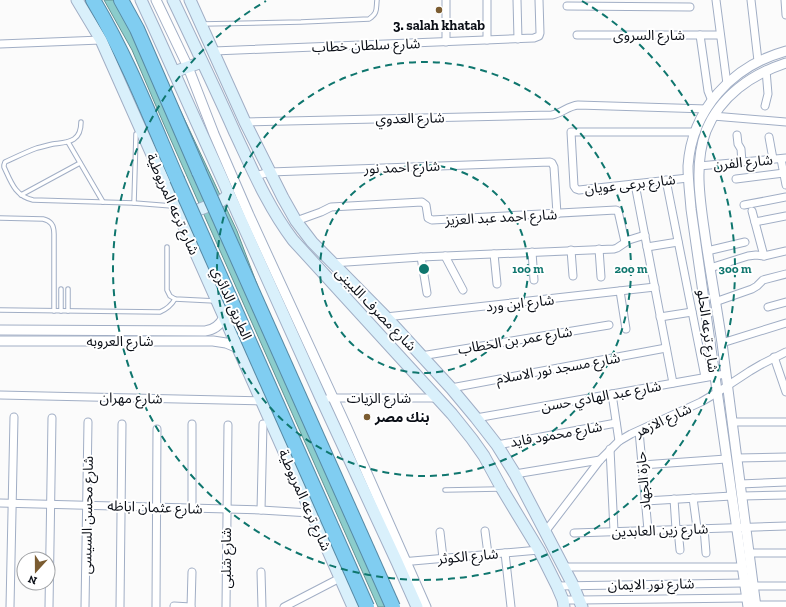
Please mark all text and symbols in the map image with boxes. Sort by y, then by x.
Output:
marker: 3. salah khatab [434,5,444,15]
place label: 3. salah khatab [393,17,485,34]
street label: شارع السروى [613,27,685,46]
street label: شارع سلطان خطاب [311,35,421,58]
street label: شارع العدوي [375,109,445,130]
street label: شارع ترعه المريوطية [141,151,203,258]
street label: شارع الفرن [713,151,774,176]
street label: شارع احمد نور [363,158,441,179]
street label: شارع برعى عويان [584,171,677,200]
street label: شارع احمد عبد العزيز [443,206,558,231]
centre of rings [417,262,431,276]
text: 100 m [512,262,544,276]
text: 200 m [614,262,648,276]
text: 300 m [719,262,752,276]
street label: الطريق الدائري [206,264,255,343]
street label: شارع مصرف اللبينى [330,264,420,356]
street label: شارع ترعه الحلو [691,289,722,374]
street label: شارع ابن ورد [485,291,555,318]
street label: شارع عمر بن الخطاب [457,323,574,360]
street label: شارع العروبه [86,333,154,352]
street label: شارع مسجد نور الاسلام [495,349,622,390]
street label: شارع عبد الهادي حسن [540,378,663,418]
street label: شارع مهران [99,389,163,410]
street label: شارع الزيات [347,390,411,409]
street label: شارع الازهر [631,400,695,443]
place label: بنك مصر [374,409,430,426]
marker: بنك مصر [362,412,372,422]
street label: شارع محمود فايد [509,418,604,453]
street label: شارع ترعه المريوطية [273,447,335,554]
street label: حارة الجهاد [632,451,655,511]
street label: شارع محسن السيسى [78,456,99,574]
street label: شارع عثمان اباظه [107,497,203,520]
street label: شارع زين العابدين [611,520,709,543]
street label: شارع شلبى [218,528,237,588]
street label: شارع الكوثر [436,545,499,570]
north arrow [16,551,56,591]
text: N [26,572,39,587]
street label: شارع نور الايمان [608,575,694,596]

